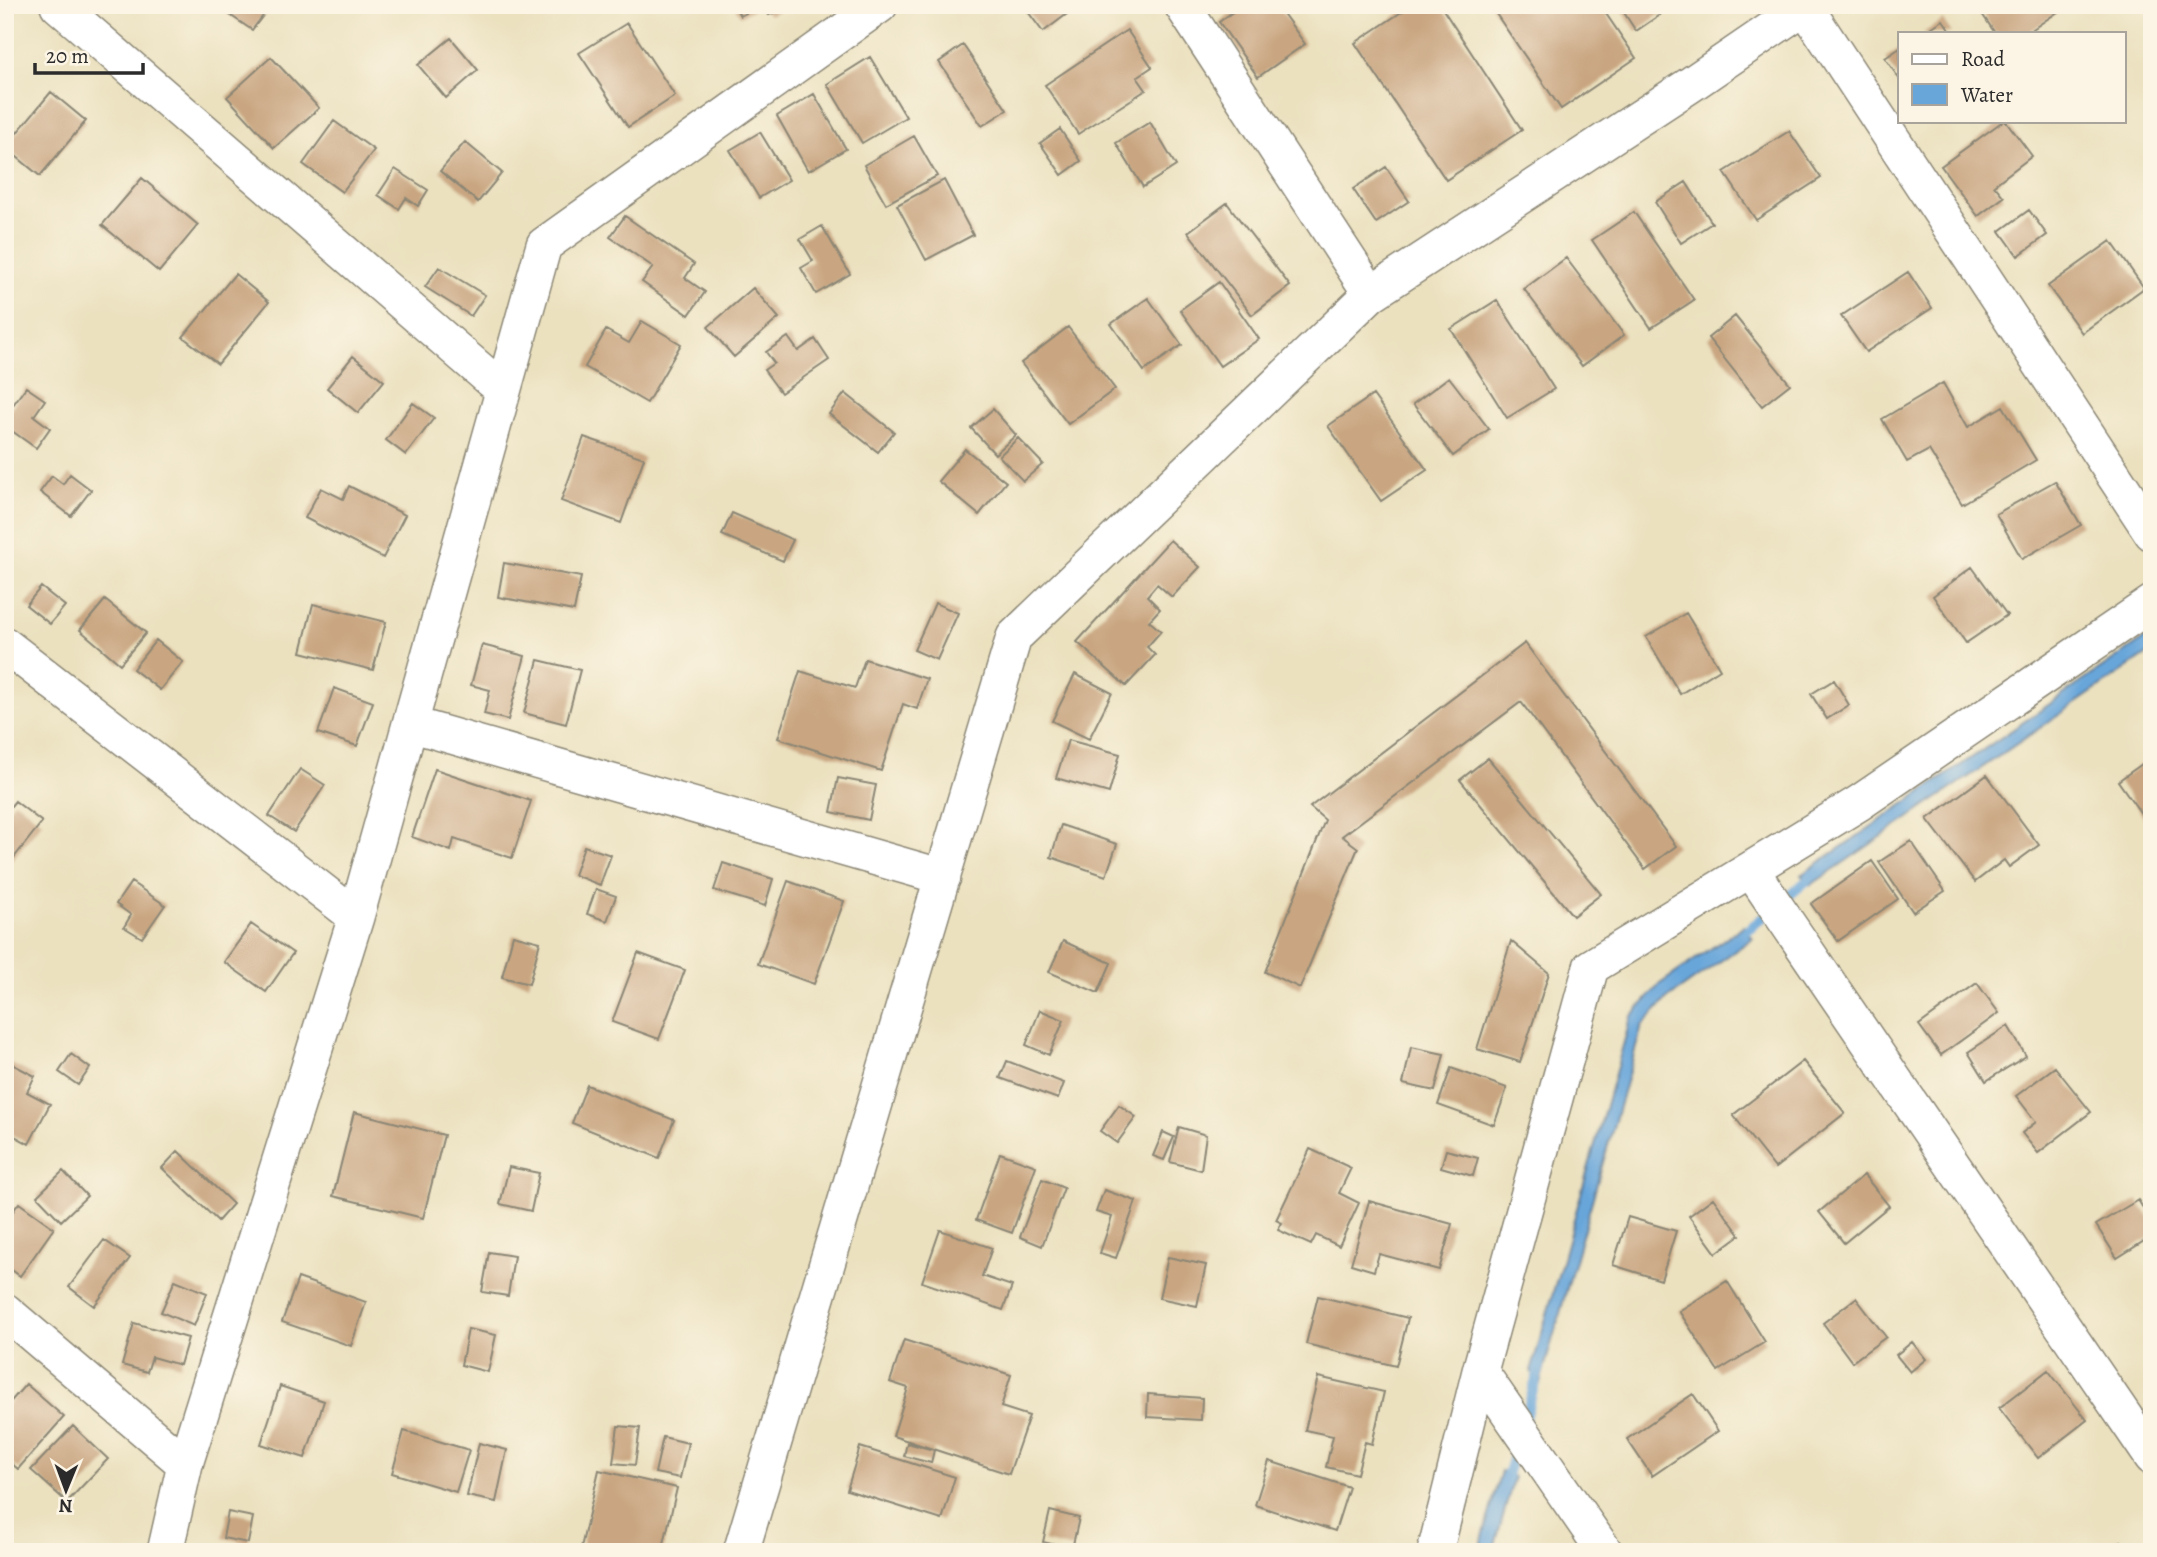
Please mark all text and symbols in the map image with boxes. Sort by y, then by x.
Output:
scale bar [35,32,144,76]
legend [1898,32,2126,122]
text: 20 m [46,42,89,70]
text: Road [1961,45,2005,73]
text: Water [1960,81,2013,109]
north arrow [32,1456,102,1526]
text: N [58,1493,73,1519]

